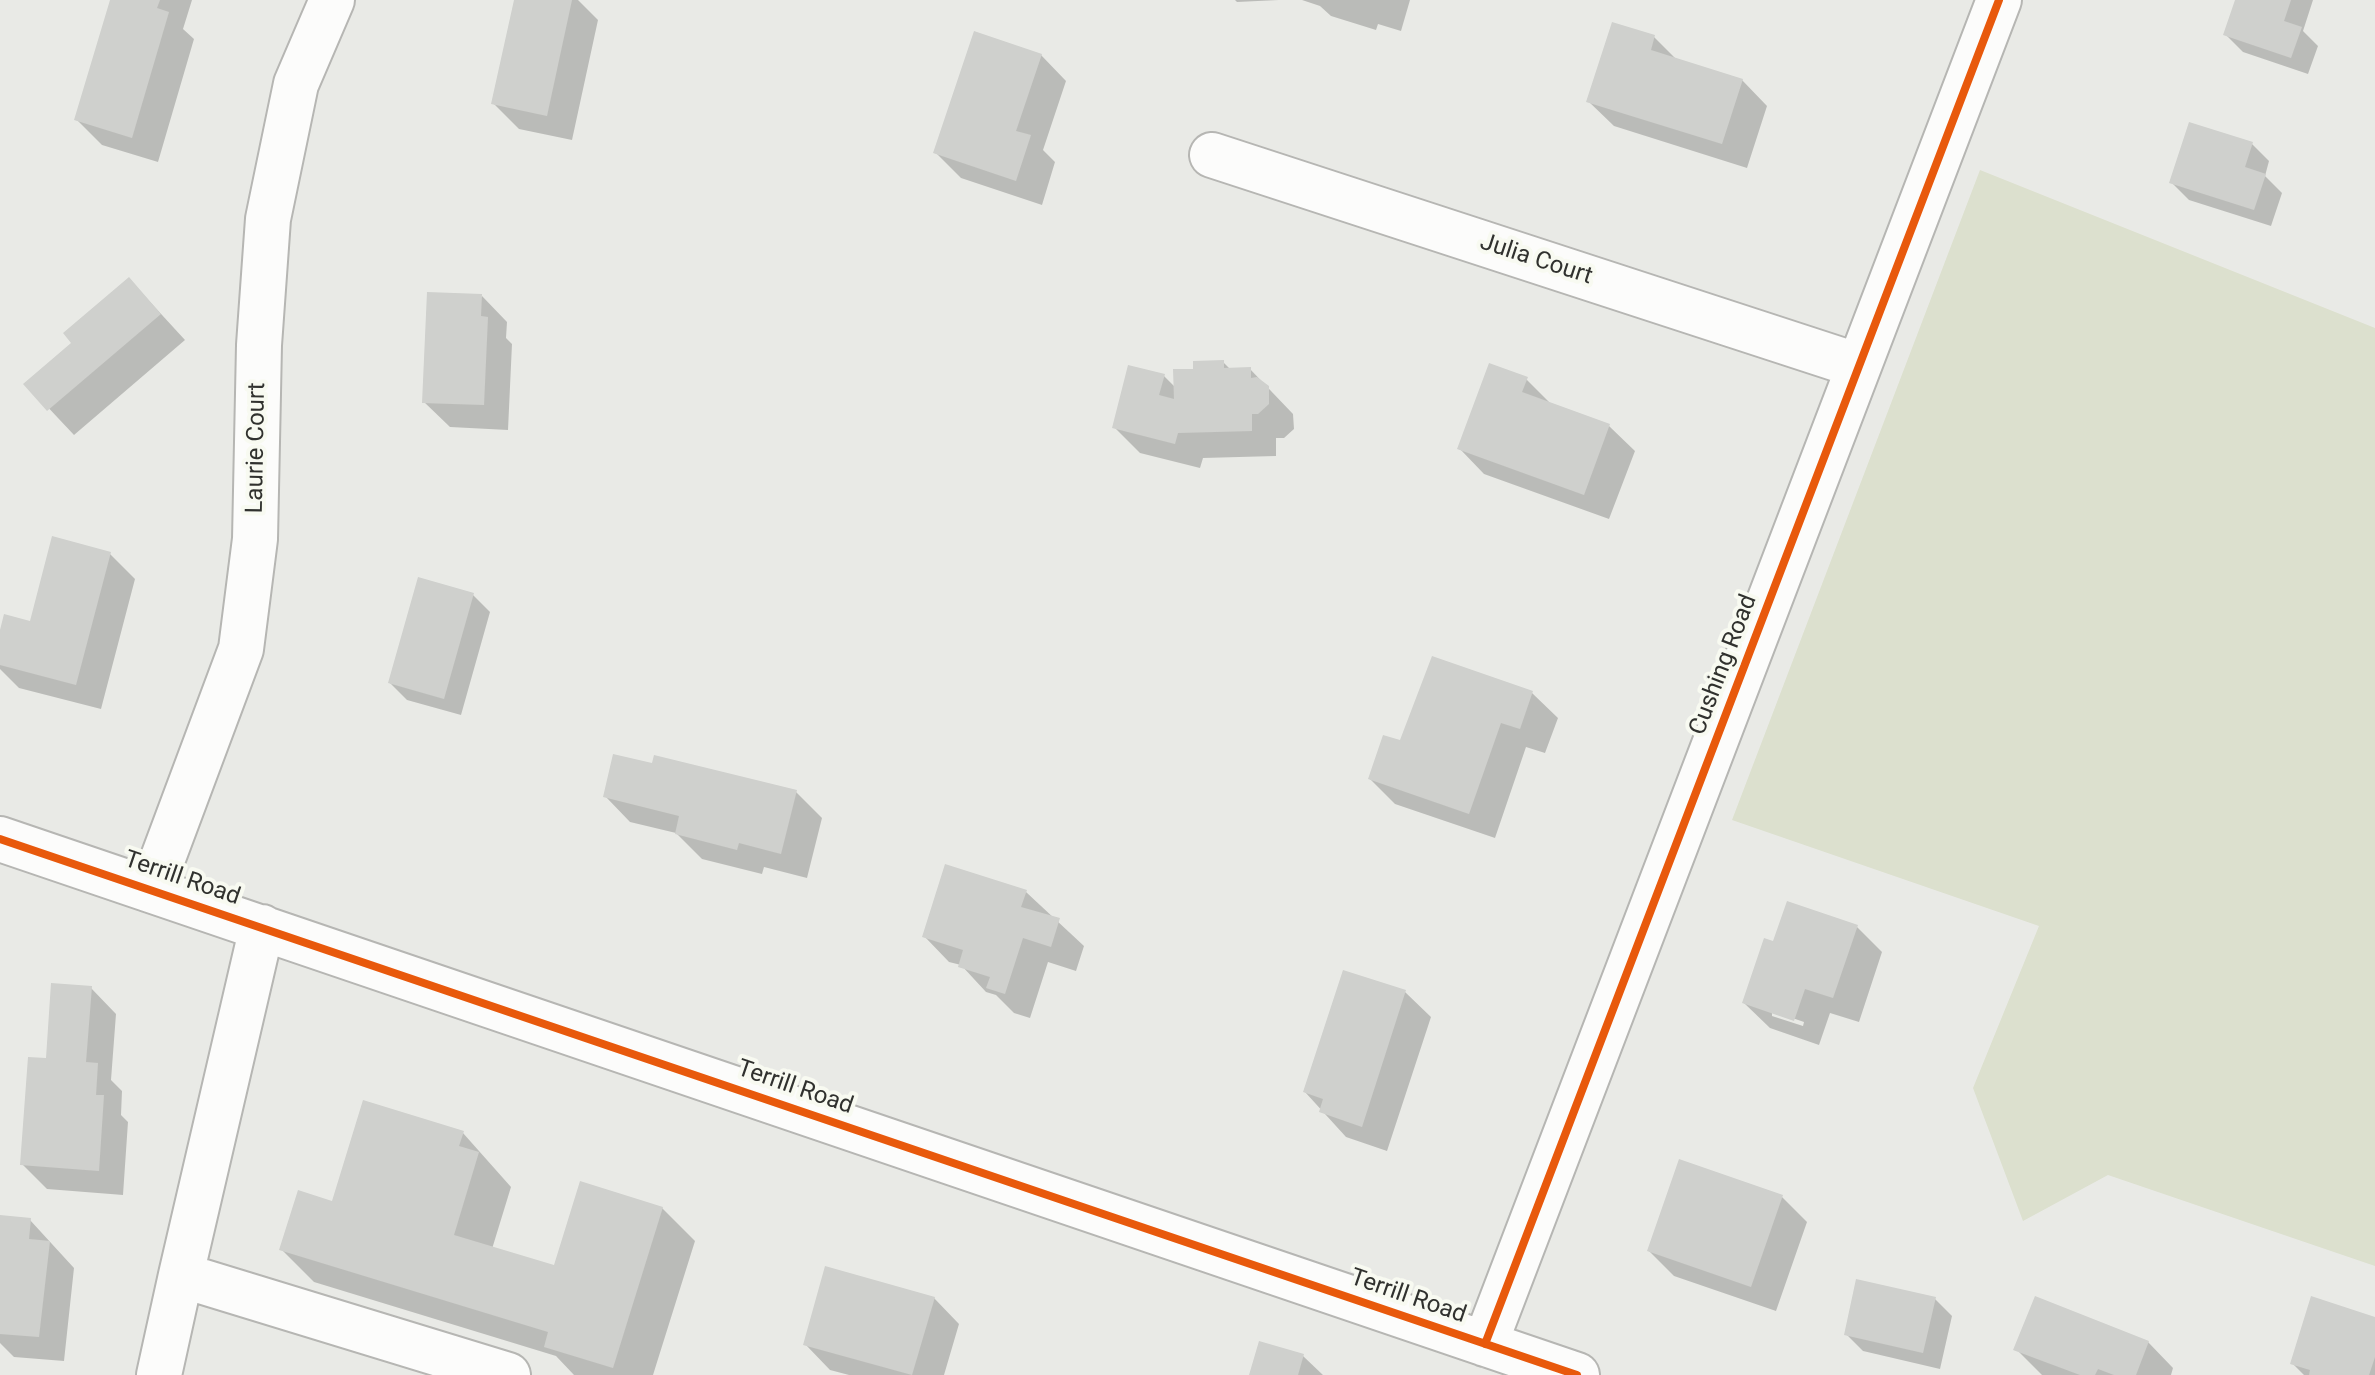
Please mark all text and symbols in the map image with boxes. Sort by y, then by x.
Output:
street label: Julia Court [1476,228,1596,292]
street label: Laurie Court [241,382,273,514]
street label: Cushing Road [1684,591,1764,739]
street label: Terrill Road [120,846,244,912]
street label: Terrill Road [733,1055,857,1121]
street label: Terrill Road [1346,1264,1470,1330]

